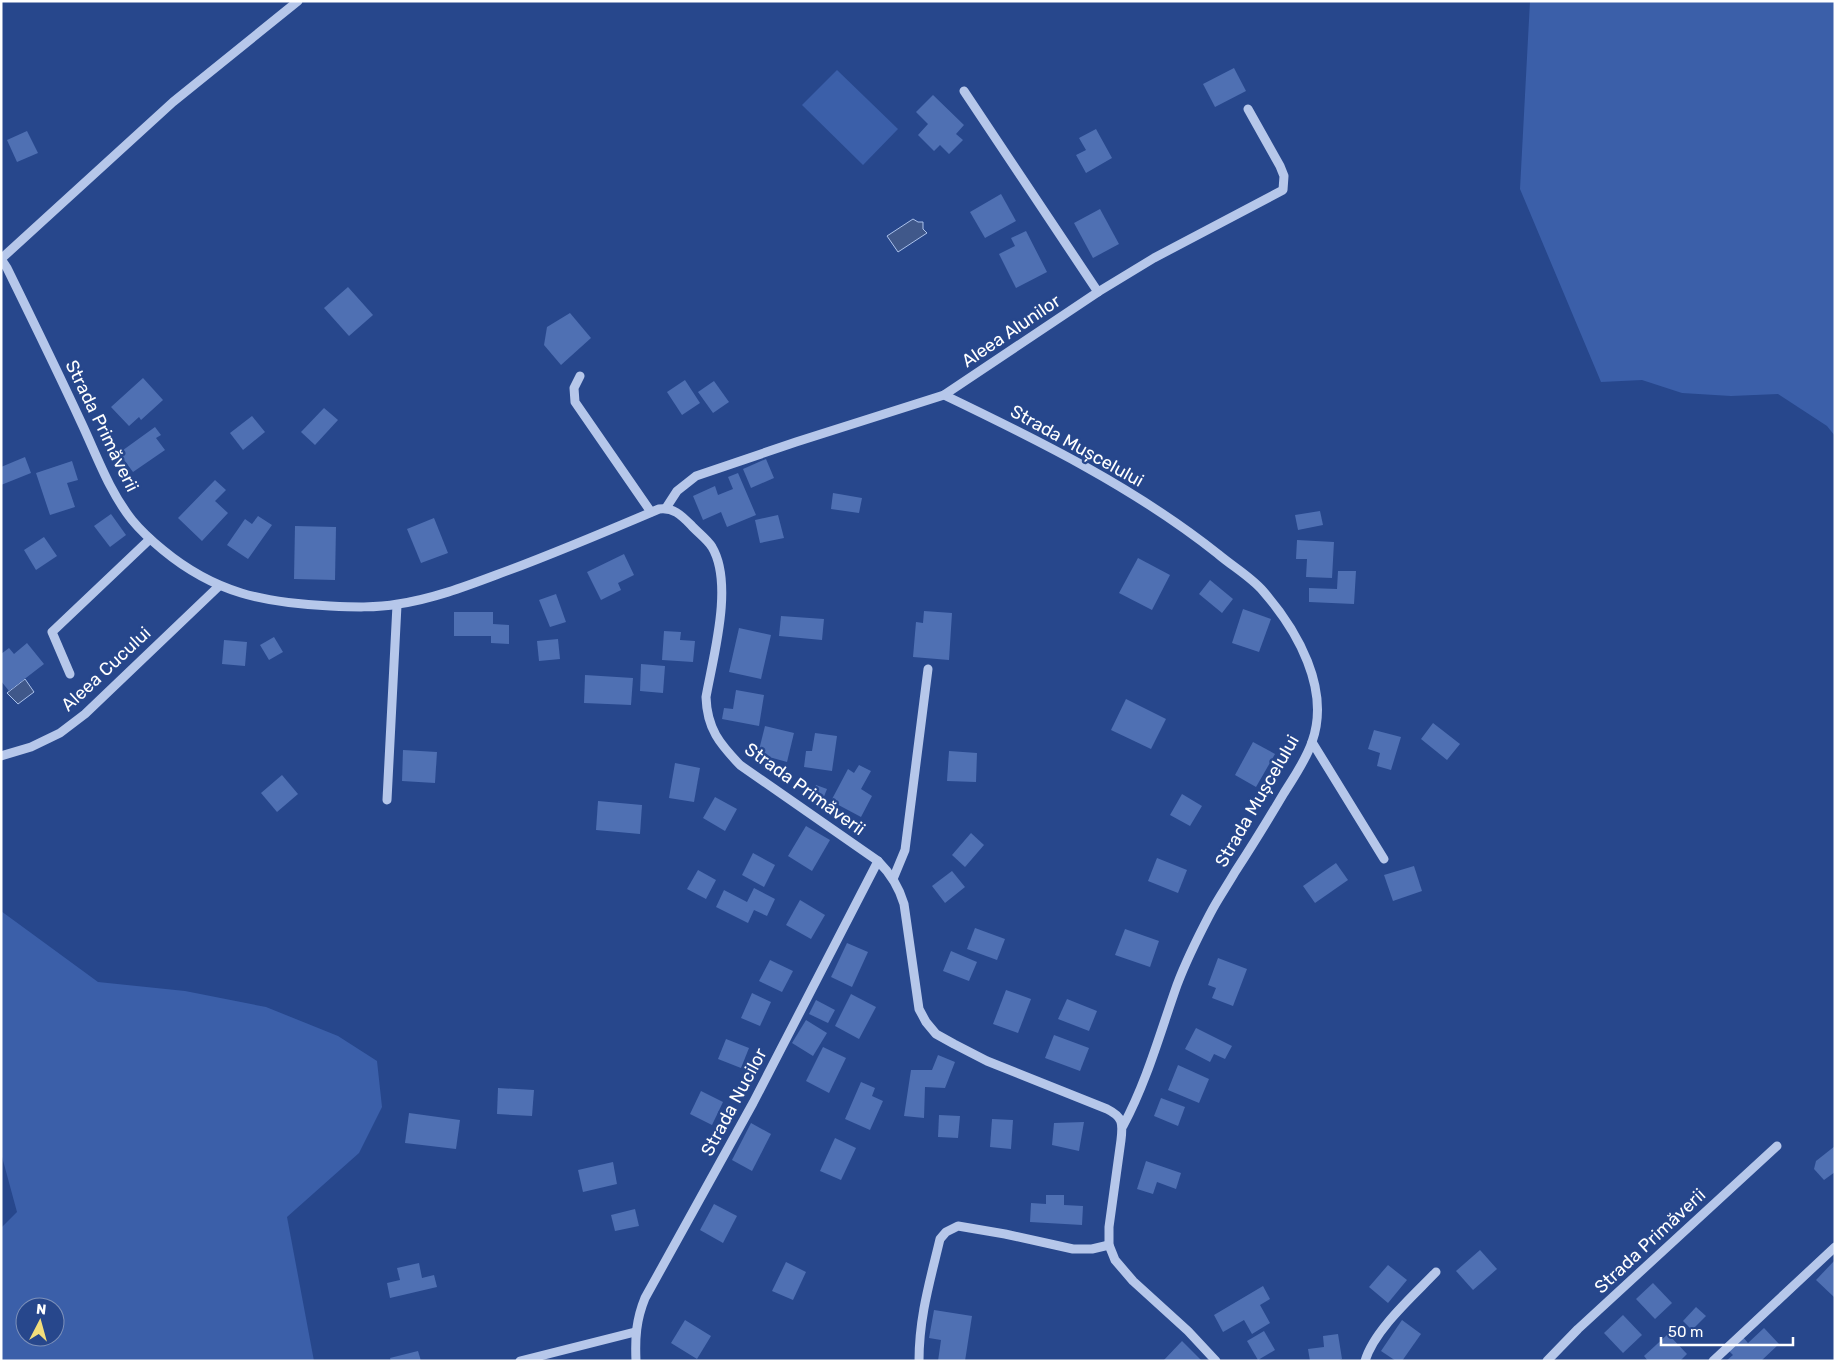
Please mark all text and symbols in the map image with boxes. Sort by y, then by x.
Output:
street label: Aleea Alunilor [957,290,1065,372]
street label: Strada Primăverii [61,357,143,495]
street label: Strada Mușcelului [1006,400,1148,492]
street label: Aleea Cucului [57,622,155,716]
street label: Strada Mușcelului [1210,731,1304,871]
street label: Strada Primăverii [740,738,870,840]
street label: Strada Nucilor [696,1044,772,1160]
street label: Strada Primăverii [1590,1184,1710,1298]
north arrow [15,1297,65,1347]
text: N [35,1301,47,1319]
scale bar [1661,1314,1794,1346]
text: 50 m [1668,1323,1703,1341]

